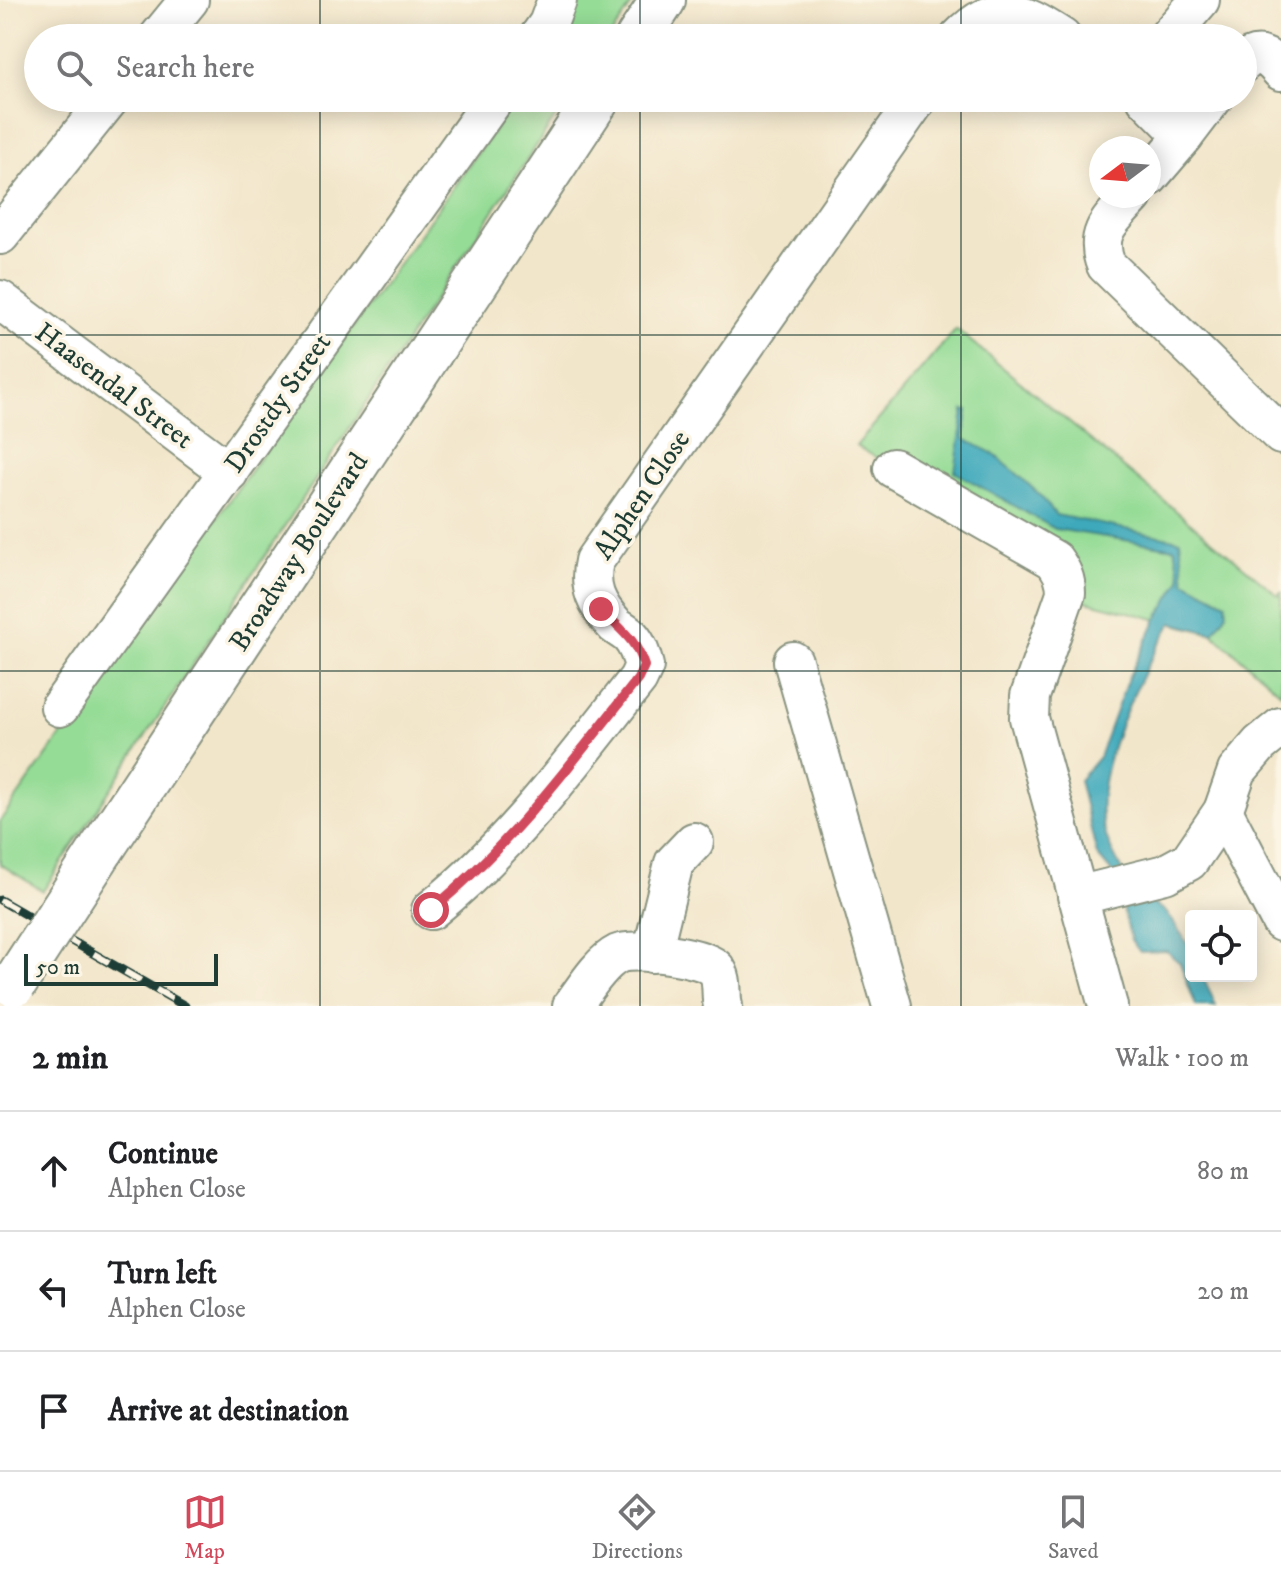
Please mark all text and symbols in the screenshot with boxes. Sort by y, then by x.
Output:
search box [24,24,1257,112]
icon: search [52,46,96,90]
text: Search here [116,50,255,87]
north arrow [1089,136,1161,208]
street label: Haasendal Street [28,315,200,457]
street label: Drostdy Street [217,326,339,480]
street label: Alphen Close [586,424,698,566]
street label: Broadway Boulevard [222,446,376,658]
route end [583,591,619,627]
route start [413,892,449,928]
map controls [1185,910,1257,982]
button: locate [1185,910,1257,982]
scale bar [24,950,218,986]
text: 50 m [36,954,80,981]
text: 2 min [32,1037,108,1079]
text: Walk · 100 m [1115,1042,1249,1075]
text: Continue [108,1136,218,1173]
icon: ahead [32,1149,76,1193]
text: 80 m [1197,1155,1249,1188]
text: Alphen Close [108,1173,246,1206]
text: Turn left [108,1256,217,1293]
icon: left [32,1269,76,1313]
text: 20 m [1197,1275,1249,1308]
text: Alphen Close [108,1293,246,1326]
icon: arrive [32,1389,76,1433]
text: Arrive at destination [108,1393,349,1430]
tab: Map [183,1490,227,1565]
tab: Directions [592,1490,683,1565]
tab: Saved [1048,1490,1098,1565]

